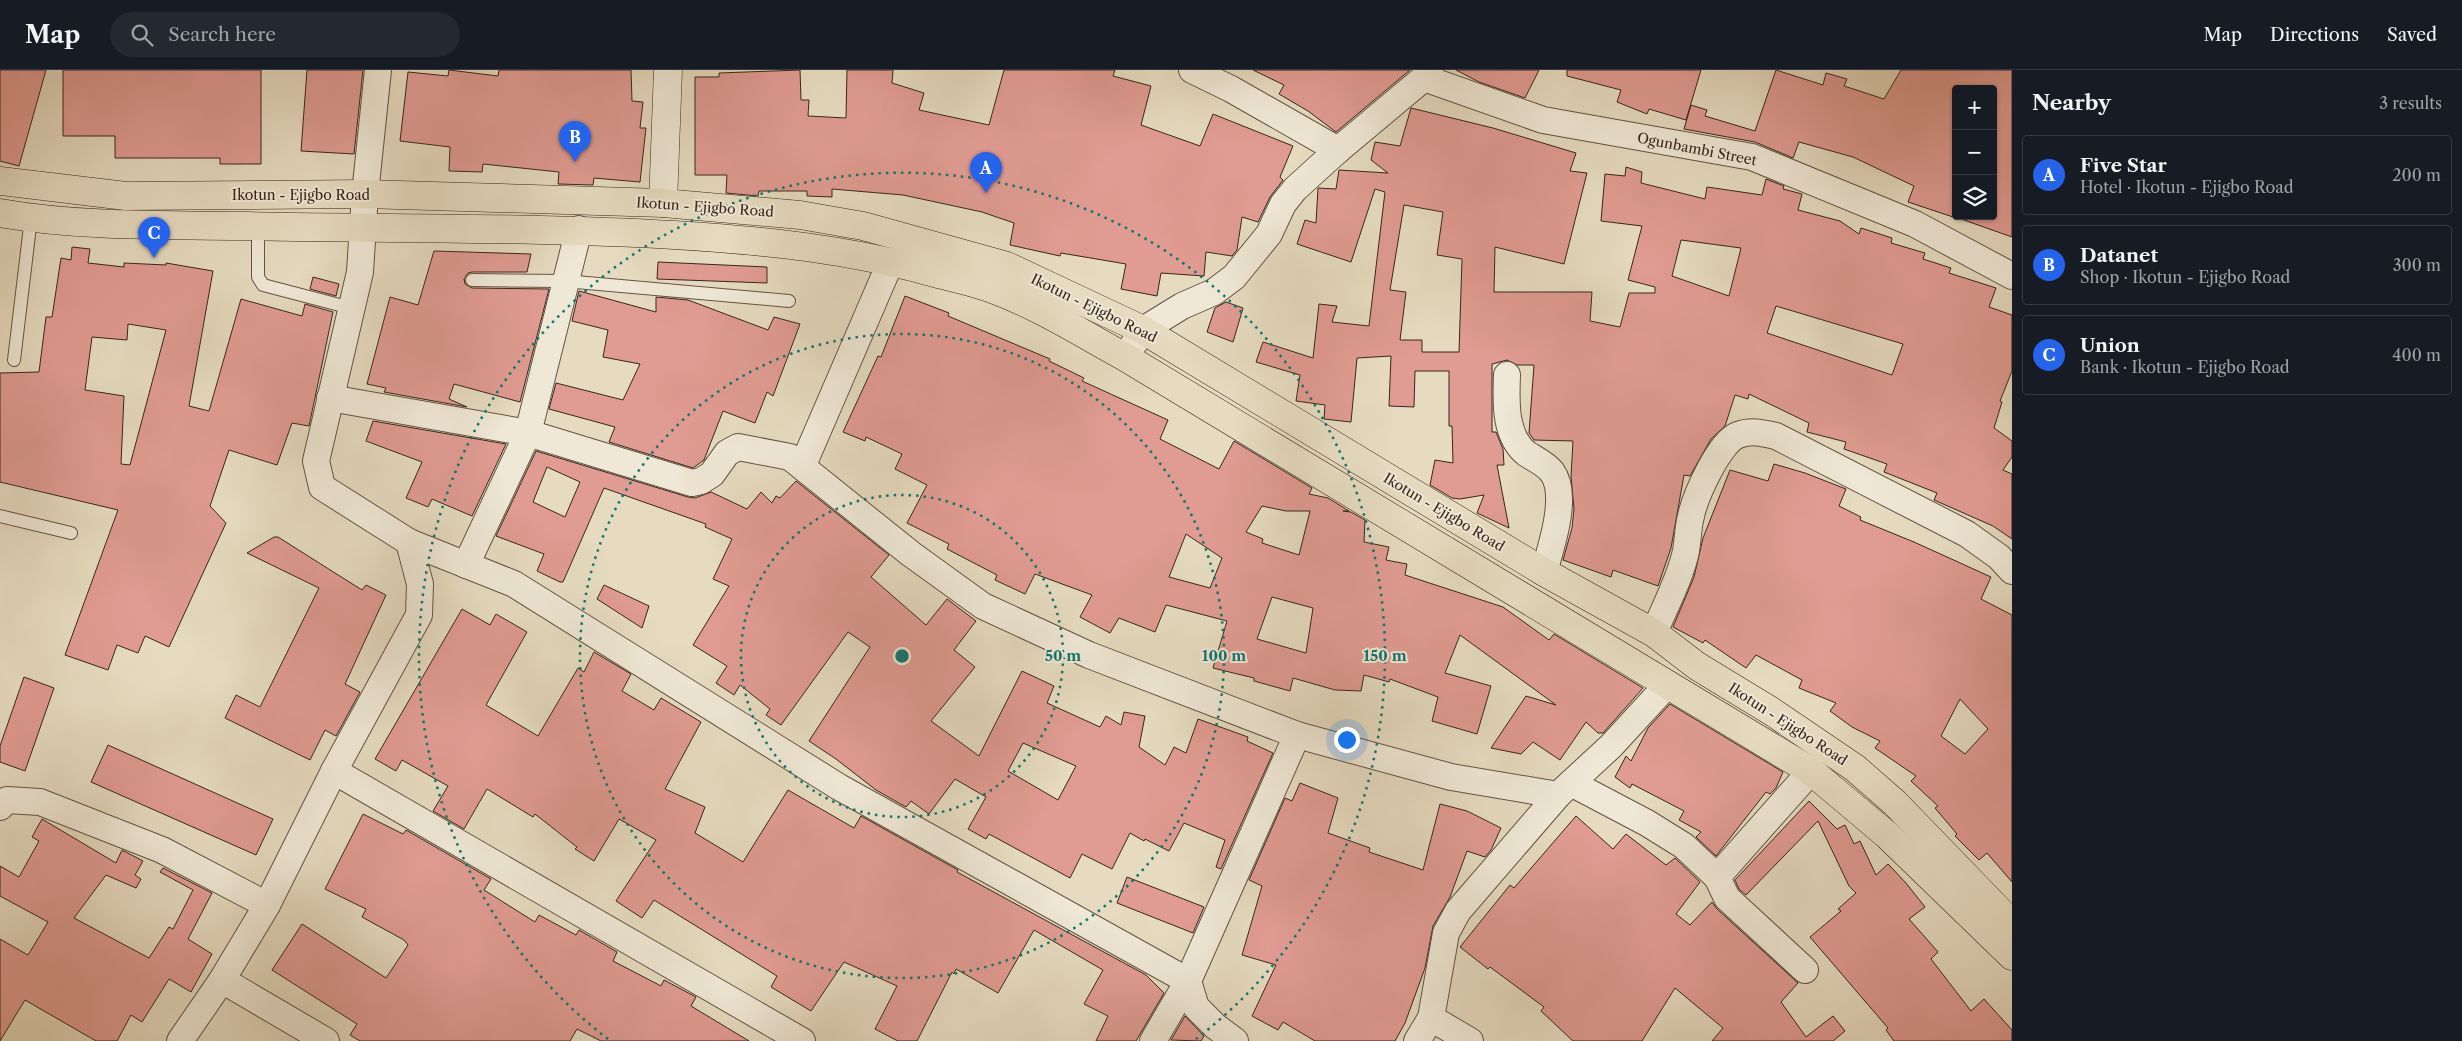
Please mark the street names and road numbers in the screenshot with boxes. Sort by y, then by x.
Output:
street label: Ogunbambi Street [1636,129,1758,169]
street label: Ikotun - Ejigbo Road [232,186,371,204]
street label: Ikotun - Ejigbo Road [635,193,775,221]
street label: Ikotun - Ejigbo Road [1028,270,1161,347]
street label: Ikotun - Ejigbo Road [1380,469,1508,556]
street label: Ikotun - Ejigbo Road [1725,679,1851,769]

